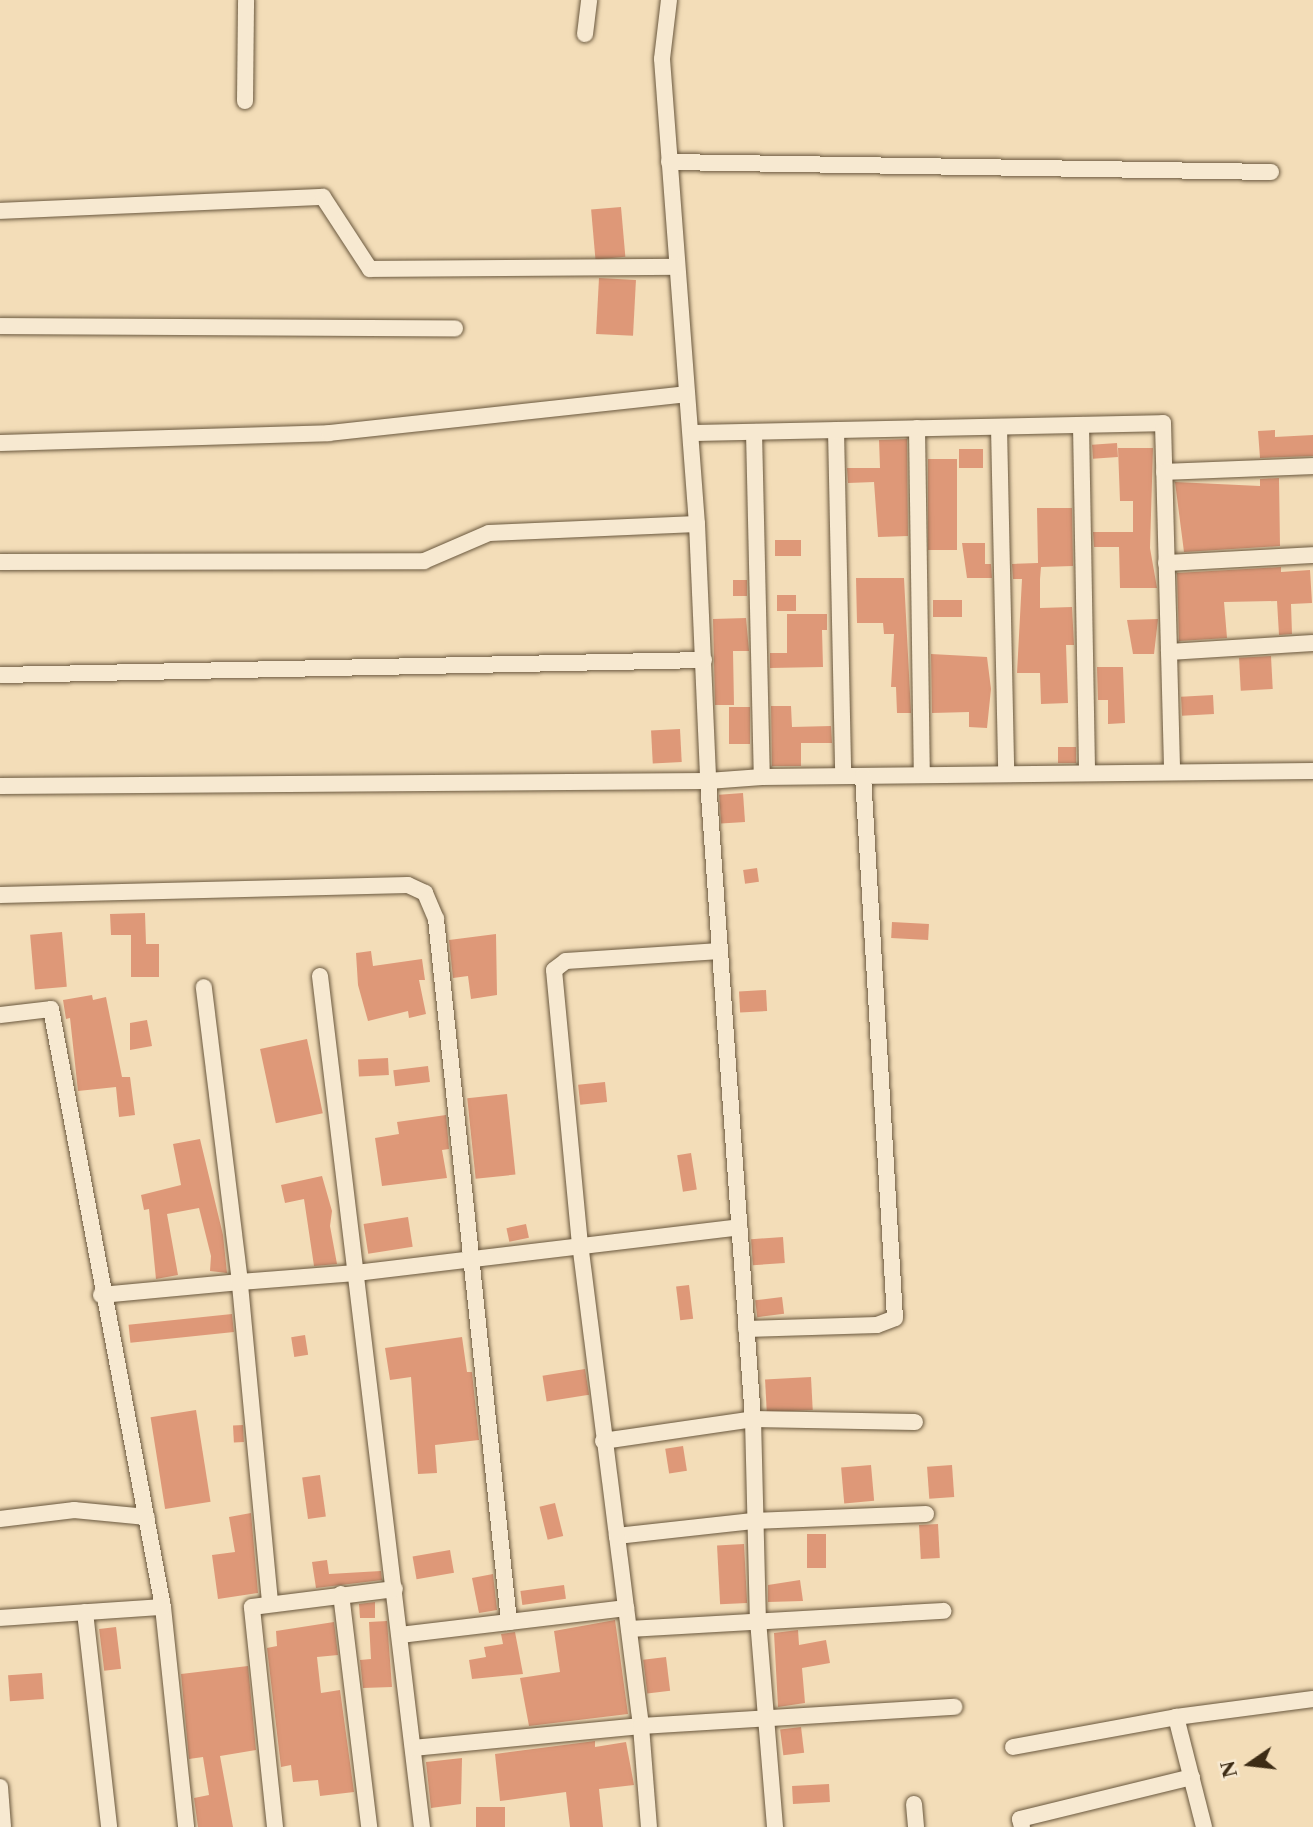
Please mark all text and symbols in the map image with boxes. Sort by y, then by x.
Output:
north arrow [1215,1729,1285,1799]
text: N [1216,1758,1242,1780]

